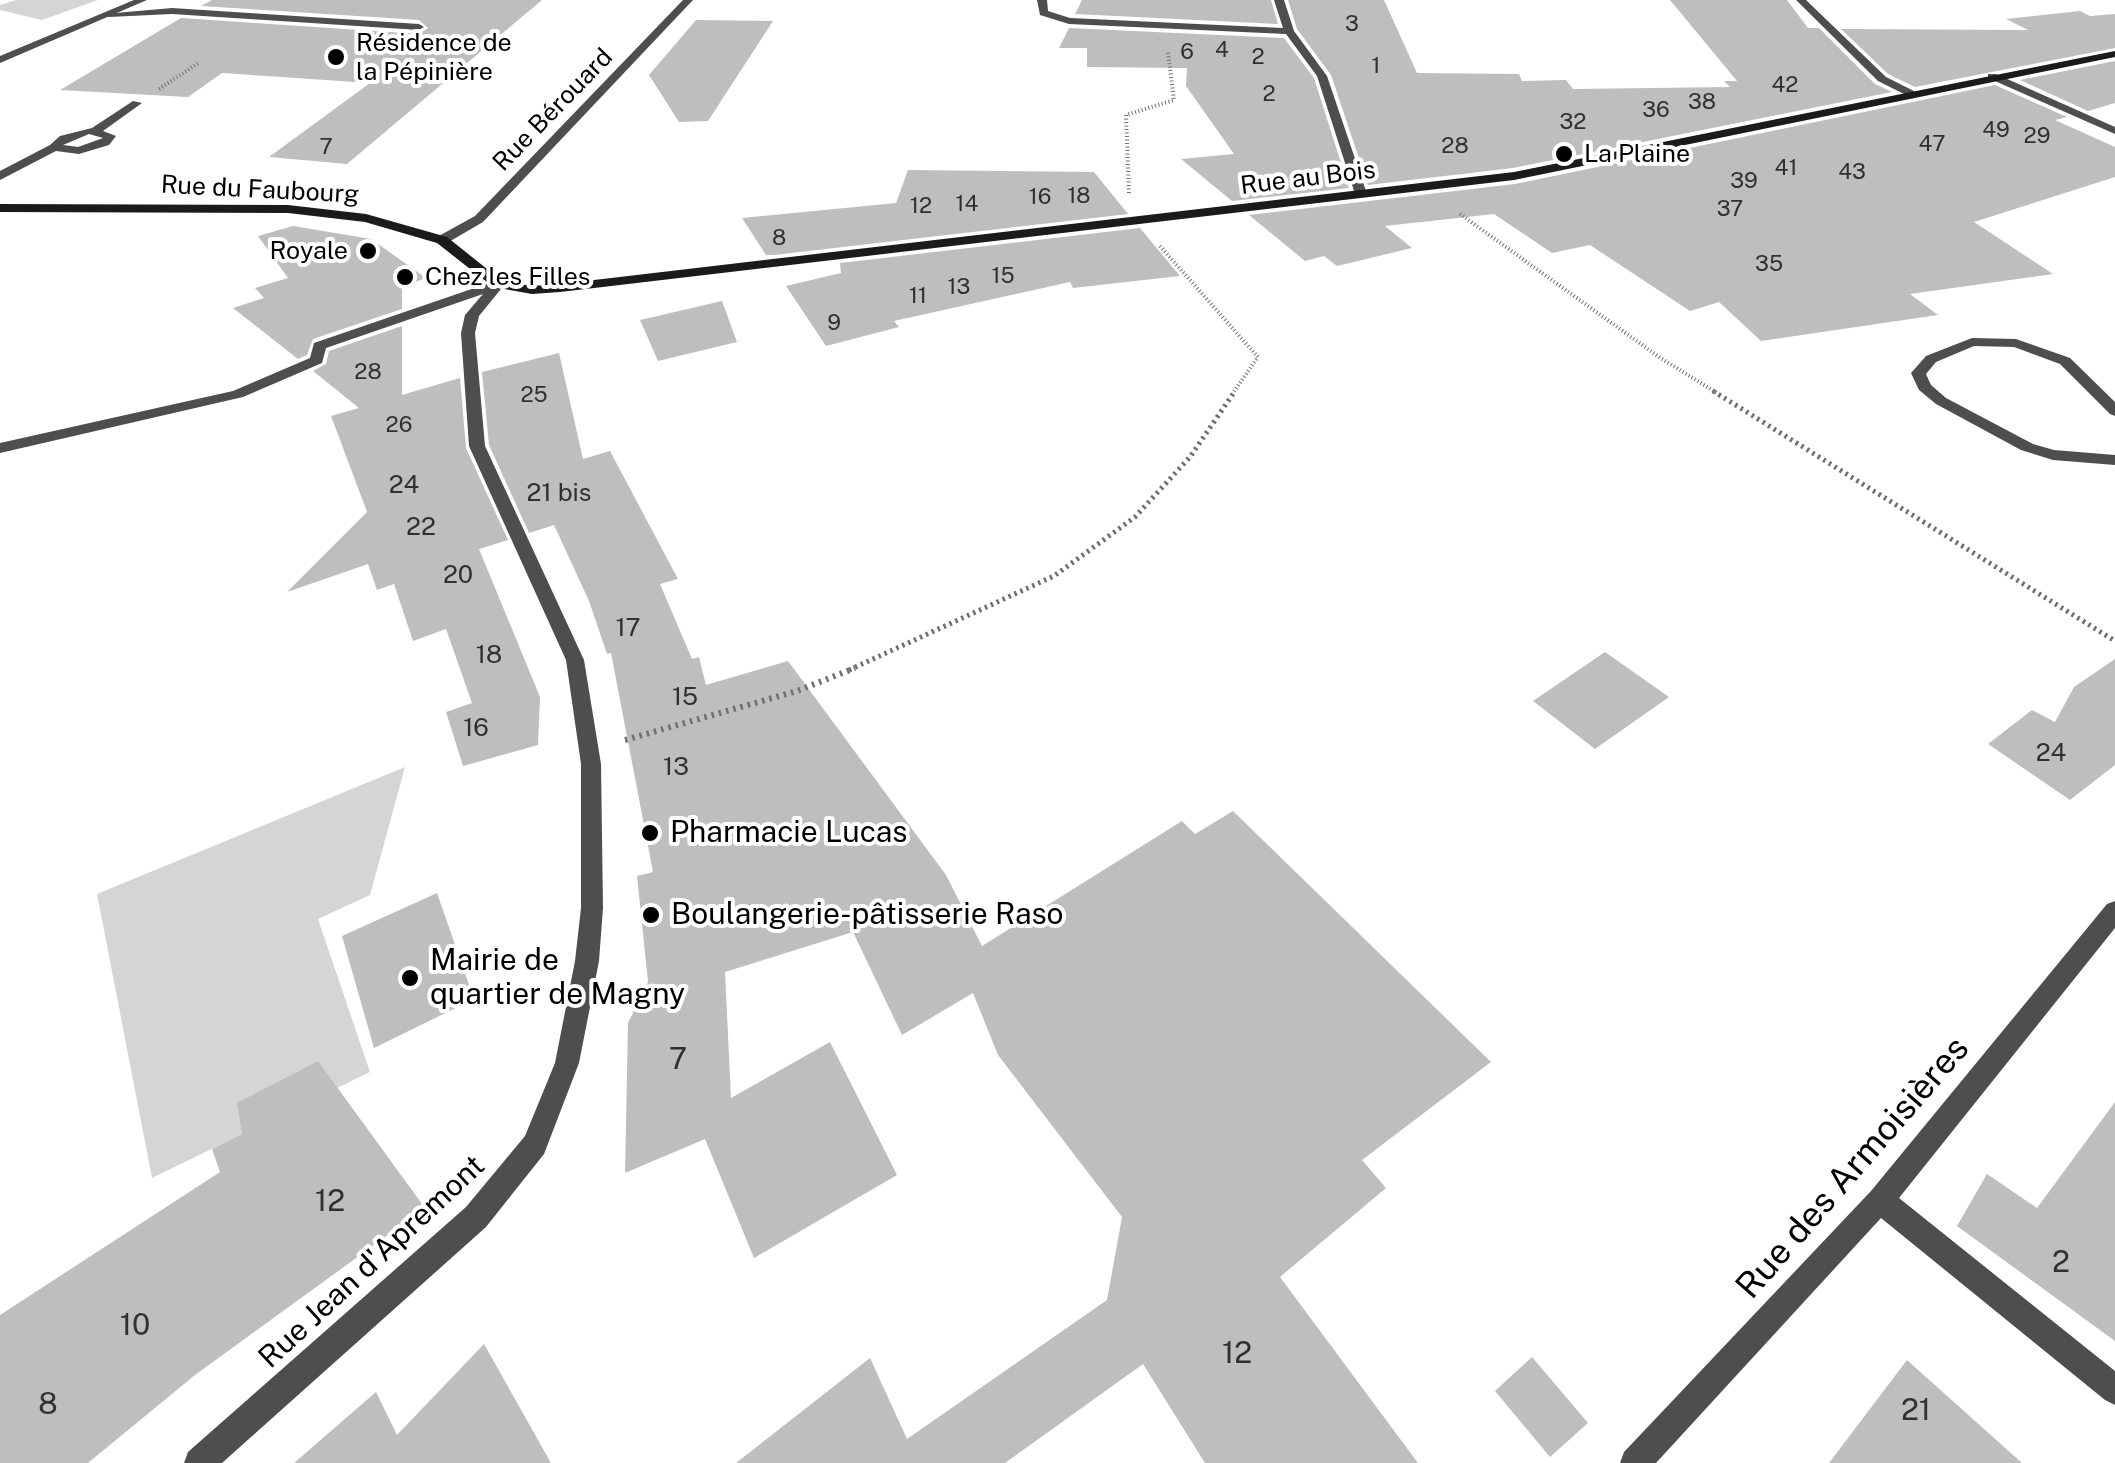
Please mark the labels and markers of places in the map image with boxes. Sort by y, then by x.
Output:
place label: Résidence de la Pépinière [356,28,512,87]
marker: Résidence de la Pépinière [325,46,347,68]
place label: La Plaine [1584,139,1690,169]
marker: La Plaine [1553,143,1575,165]
place label: Royale [270,236,348,266]
marker: Royale [357,240,379,262]
place label: Chez les Filles [425,262,590,292]
marker: Chez les Filles [394,266,416,288]
place label: Pharmacie Lucas [670,815,907,851]
marker: Pharmacie Lucas [639,822,661,844]
place label: Boulangerie-pâtisserie Raso [671,897,1064,933]
marker: Boulangerie-pâtisserie Raso [640,904,662,926]
place label: Mairie de quartier de Magny [430,943,685,1014]
marker: Mairie de quartier de Magny [399,967,421,989]

